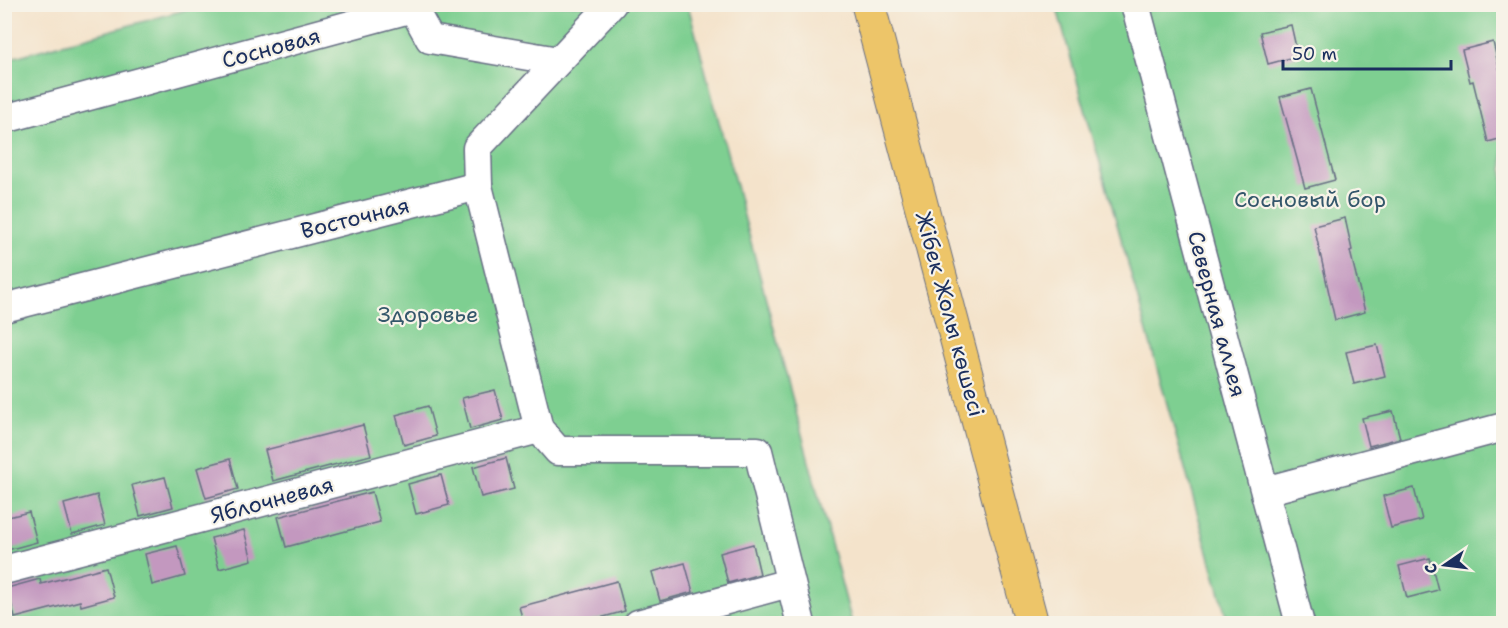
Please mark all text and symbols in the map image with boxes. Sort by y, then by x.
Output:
street label: Сосновая [219,21,323,75]
scale bar [1283,33,1451,71]
text: 50 m [1292,42,1337,66]
park label: Сосновый бор [1234,185,1386,214]
street label: Восточная [298,191,412,245]
street label: Жібек Жолы көшесі [909,208,991,420]
street label: Северная аллея [1181,228,1253,400]
park label: Здоровье [378,300,478,329]
street label: Яблочневая [207,470,337,530]
north arrow [1415,535,1475,595]
text: С [1420,561,1442,576]

